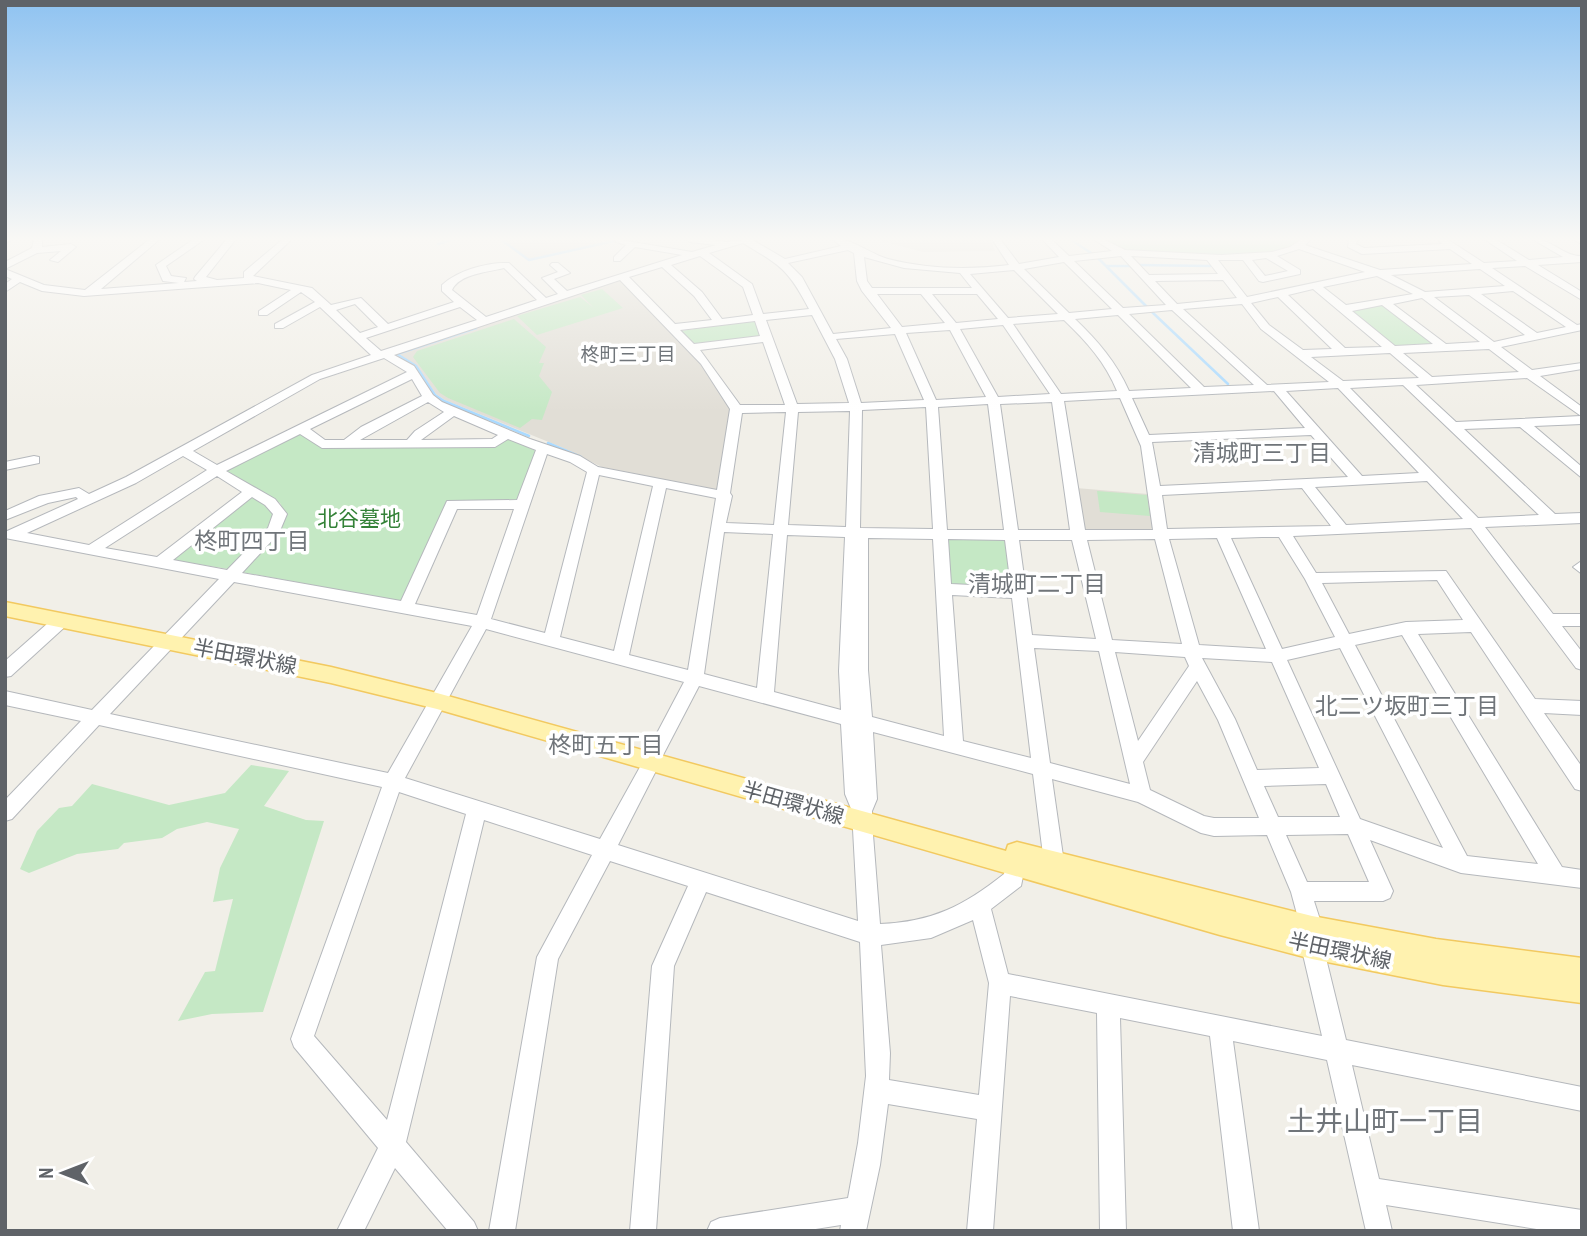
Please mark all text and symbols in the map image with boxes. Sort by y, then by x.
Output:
district label: 柊町三丁目 [580,342,676,366]
district label: 清城町三丁目 [1193,438,1331,467]
park label: 北谷墓地 [317,505,401,532]
district label: 柊町四丁目 [195,526,310,555]
district label: 清城町二丁目 [968,569,1106,598]
street label: 半田環状線 [191,633,299,680]
district label: 北二ツ坂町三丁目 [1315,691,1499,720]
district label: 柊町五丁目 [549,730,664,759]
street label: 半田環状線 [739,775,847,830]
street label: 半田環状線 [1286,926,1394,975]
district label: 土井山町一丁目 [1287,1102,1483,1139]
north arrow [28,1138,98,1208]
text: N [34,1168,58,1178]

